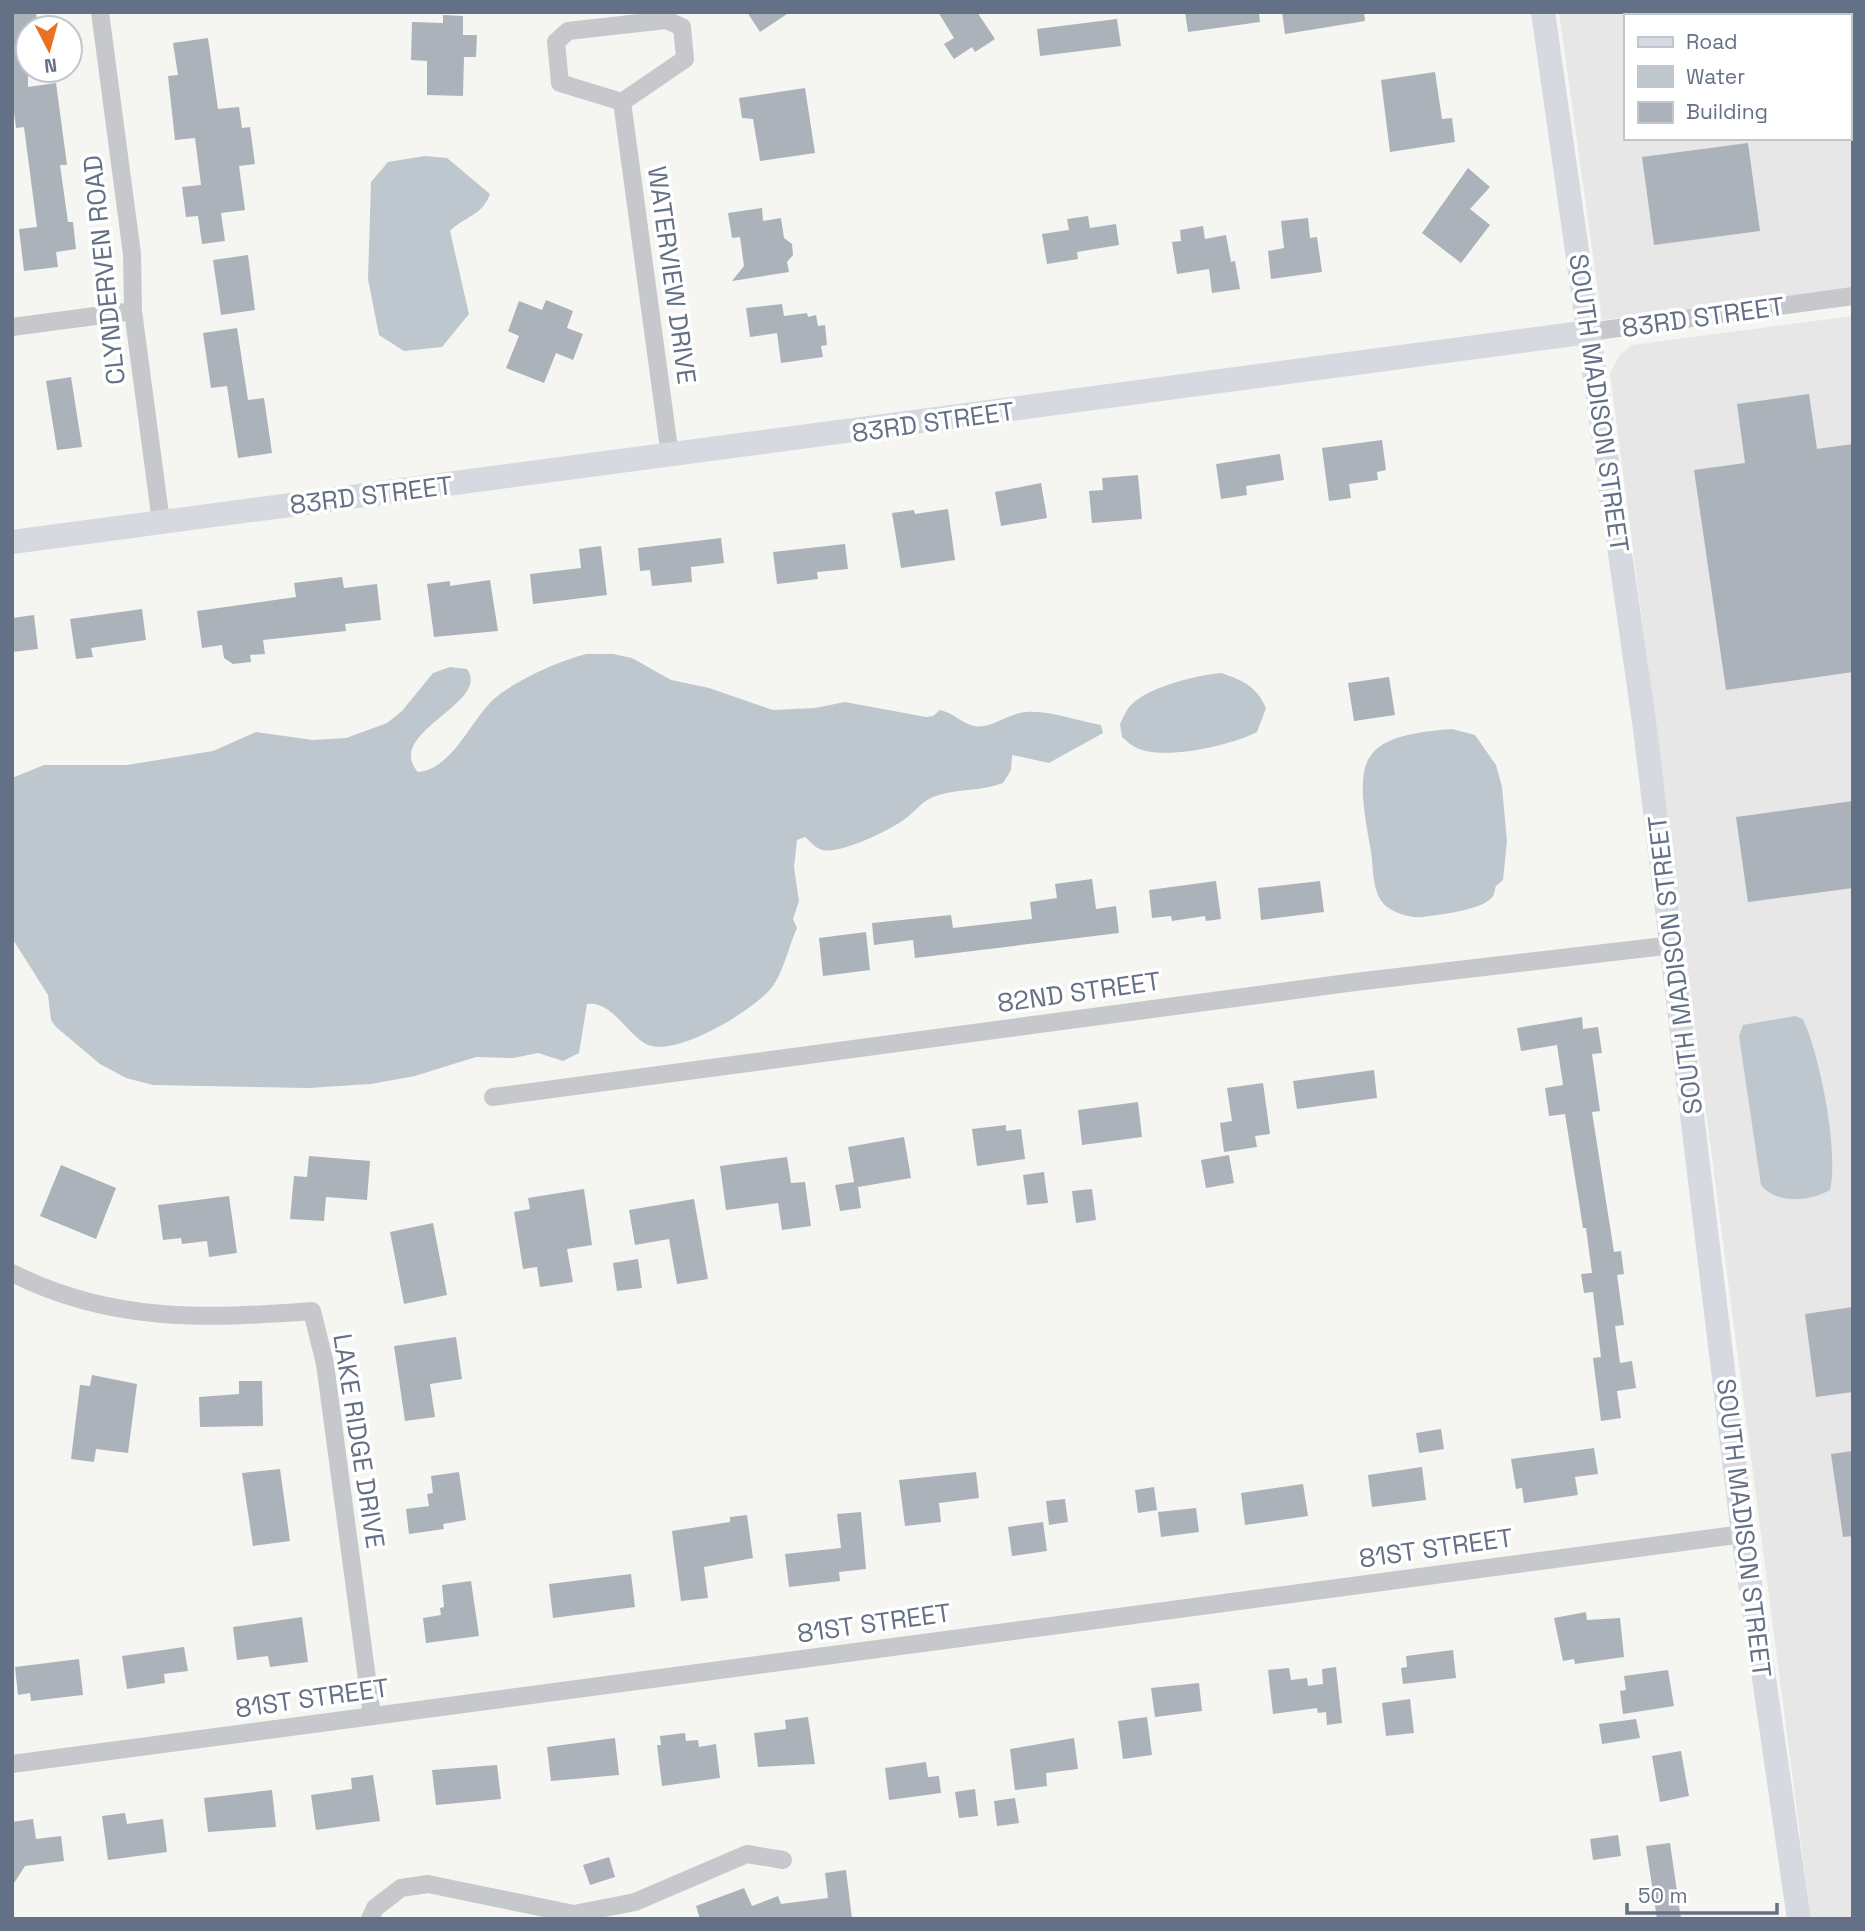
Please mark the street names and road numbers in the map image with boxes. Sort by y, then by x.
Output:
street label: CLYNDERVEN ROAD [75,154,133,386]
street label: WATERVIEW DRIVE [640,164,704,386]
street label: SOUTH MADISON STREET [1561,252,1637,554]
street label: 83RD STREET [1620,289,1786,345]
street label: 83RD STREET [850,394,1016,450]
street label: 83RD STREET [288,468,454,522]
street label: SOUTH MADISON STREET [1640,814,1710,1116]
street label: 82ND STREET [995,964,1163,1020]
street label: LAKE RIDGE DRIVE [325,1331,393,1551]
street label: SOUTH MADISON STREET [1709,1377,1779,1679]
street label: 81ST STREET [1357,1520,1515,1576]
street label: 81ST STREET [795,1595,953,1651]
street label: 81ST STREET [233,1670,391,1726]

